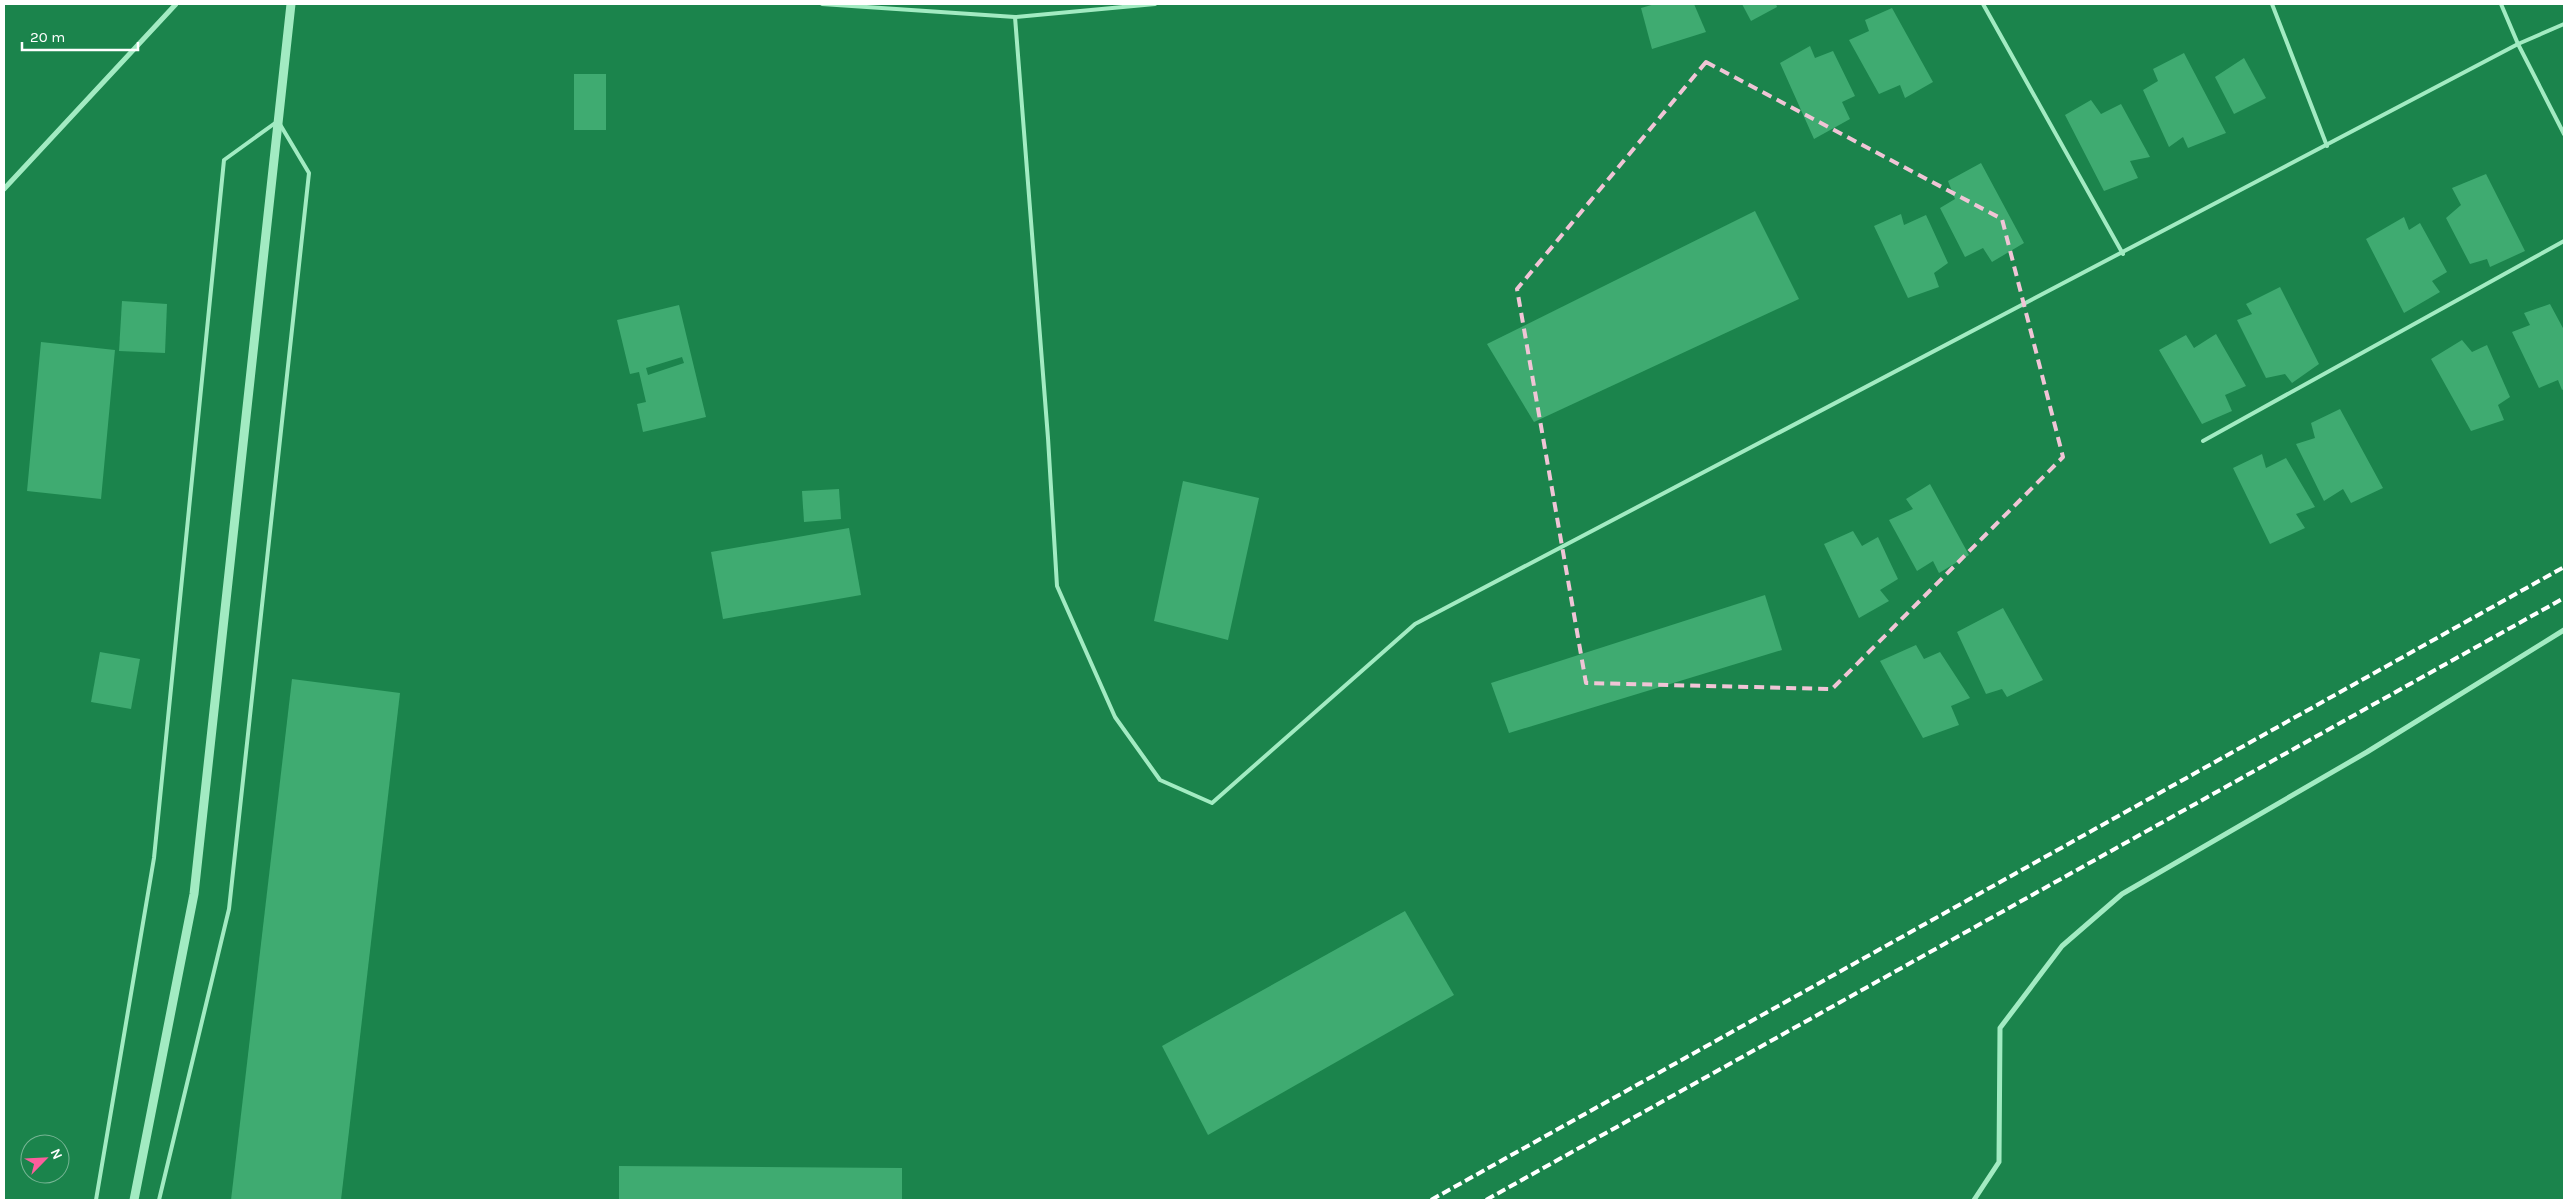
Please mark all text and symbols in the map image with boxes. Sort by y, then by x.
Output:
scale bar [22,20,139,52]
text: 20 m [30,28,65,46]
north arrow [20,1134,70,1184]
text: N [47,1146,66,1162]

